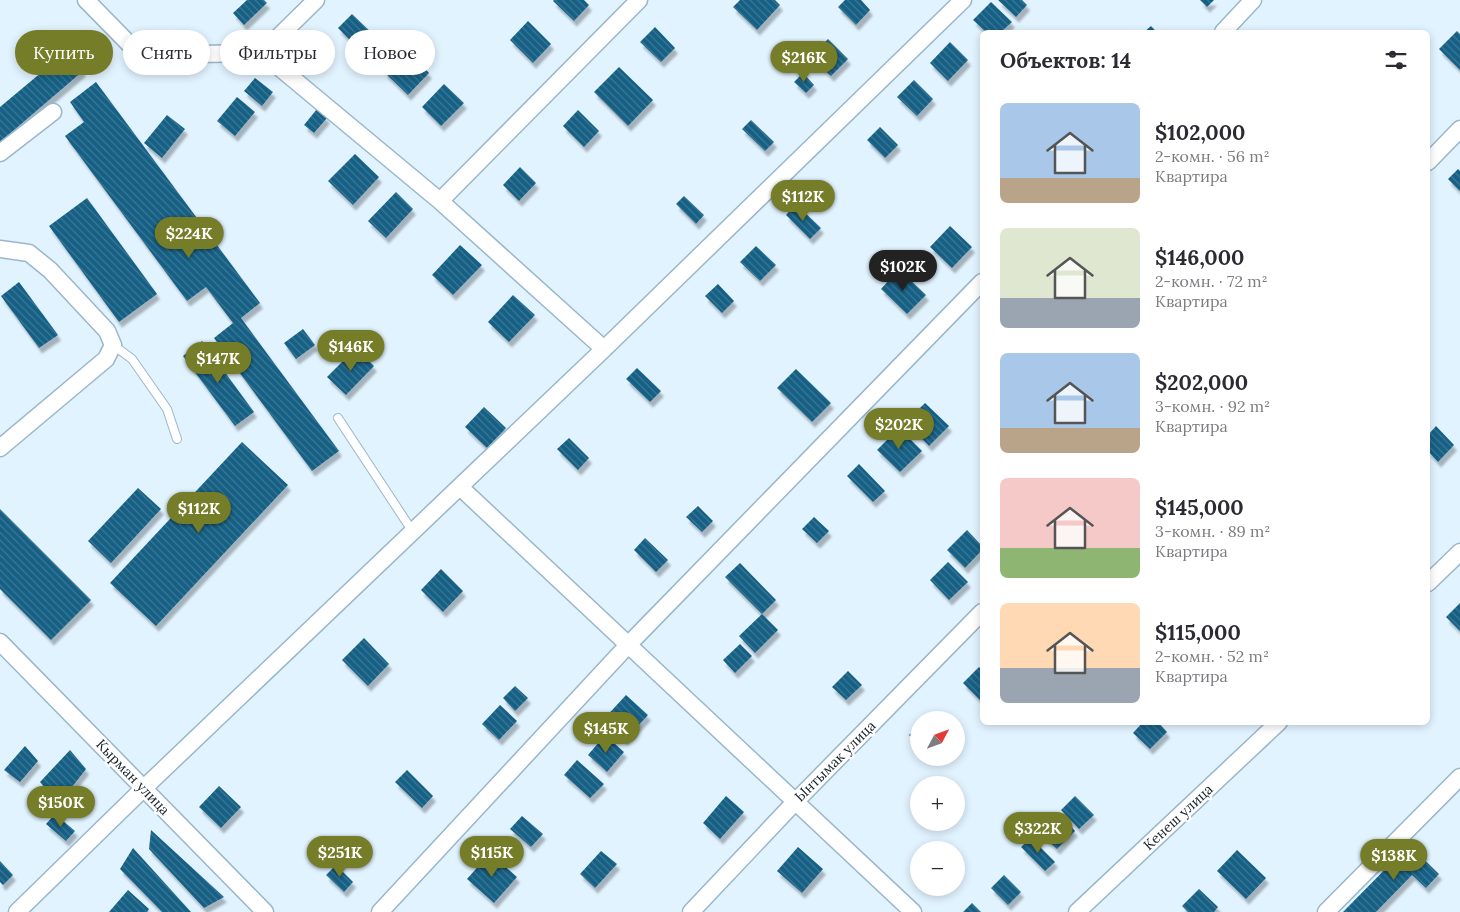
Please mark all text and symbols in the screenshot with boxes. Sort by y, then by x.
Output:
chip: Купить [15,30,113,75]
chip: Снять [123,30,210,75]
chip: Фильтры [220,30,335,75]
chip: Новое [345,30,435,75]
pin: $216K [769,41,839,83]
icon: filters [1382,46,1410,74]
text: $216K [781,47,827,67]
text: Объектов: 14 [1000,47,1131,74]
text: $102,000 [1155,119,1245,146]
icon: home [1040,123,1100,183]
text: 2-комн. · 56 m² [1155,146,1270,166]
text: Квартира [1155,166,1228,186]
pin: $112K [768,180,838,222]
text: $112K [782,186,824,206]
pin: $224K [154,216,224,259]
text: $224K [166,223,212,243]
text: $146,000 [1155,244,1244,271]
icon: home [1040,248,1100,308]
pin: $102K [868,250,938,292]
text: $102K [880,256,926,276]
text: 2-комн. · 72 m² [1155,271,1268,291]
text: Квартира [1155,291,1228,311]
pin: $146K [316,330,386,372]
text: $146K [328,336,374,356]
pin: $147K [183,342,253,384]
text: $147K [196,348,240,368]
text: $202,000 [1155,369,1248,396]
icon: home [1040,373,1100,433]
text: 3-комн. · 92 m² [1155,396,1270,416]
pin: $202K [864,408,934,450]
text: $202K [875,414,923,434]
text: Квартира [1155,416,1228,436]
pin: $112K [164,492,234,534]
text: $145,000 [1155,494,1244,521]
text: $112K [178,498,220,518]
icon: home [1040,498,1100,558]
text: 3-комн. · 89 m² [1155,521,1271,541]
text: Квартира [1155,541,1228,561]
text: $115,000 [1155,619,1241,646]
icon: home [1040,623,1100,683]
text: 2-комн. · 52 m² [1155,646,1269,666]
text: Квартира [1155,666,1228,686]
north arrow [910,711,965,766]
map controls [910,711,965,896]
pin: $145K [571,712,641,754]
street label: Ынтымак улица [791,717,879,805]
text: $145K [584,718,628,738]
street label: Кырман улица [92,735,174,819]
button: + [910,776,965,831]
street label: Кенеш улица [1139,780,1217,854]
pin: $150K [26,786,96,828]
text: $150K [38,792,84,812]
pin: $322K [1003,812,1073,854]
text: $322K [1015,818,1061,838]
pin: $251K [305,836,375,878]
pin: $115K [457,836,527,878]
pin: $138K [1359,838,1429,881]
button: − [910,841,965,896]
text: $251K [318,842,362,862]
text: $115K [471,842,513,862]
text: $138K [1371,845,1417,865]

